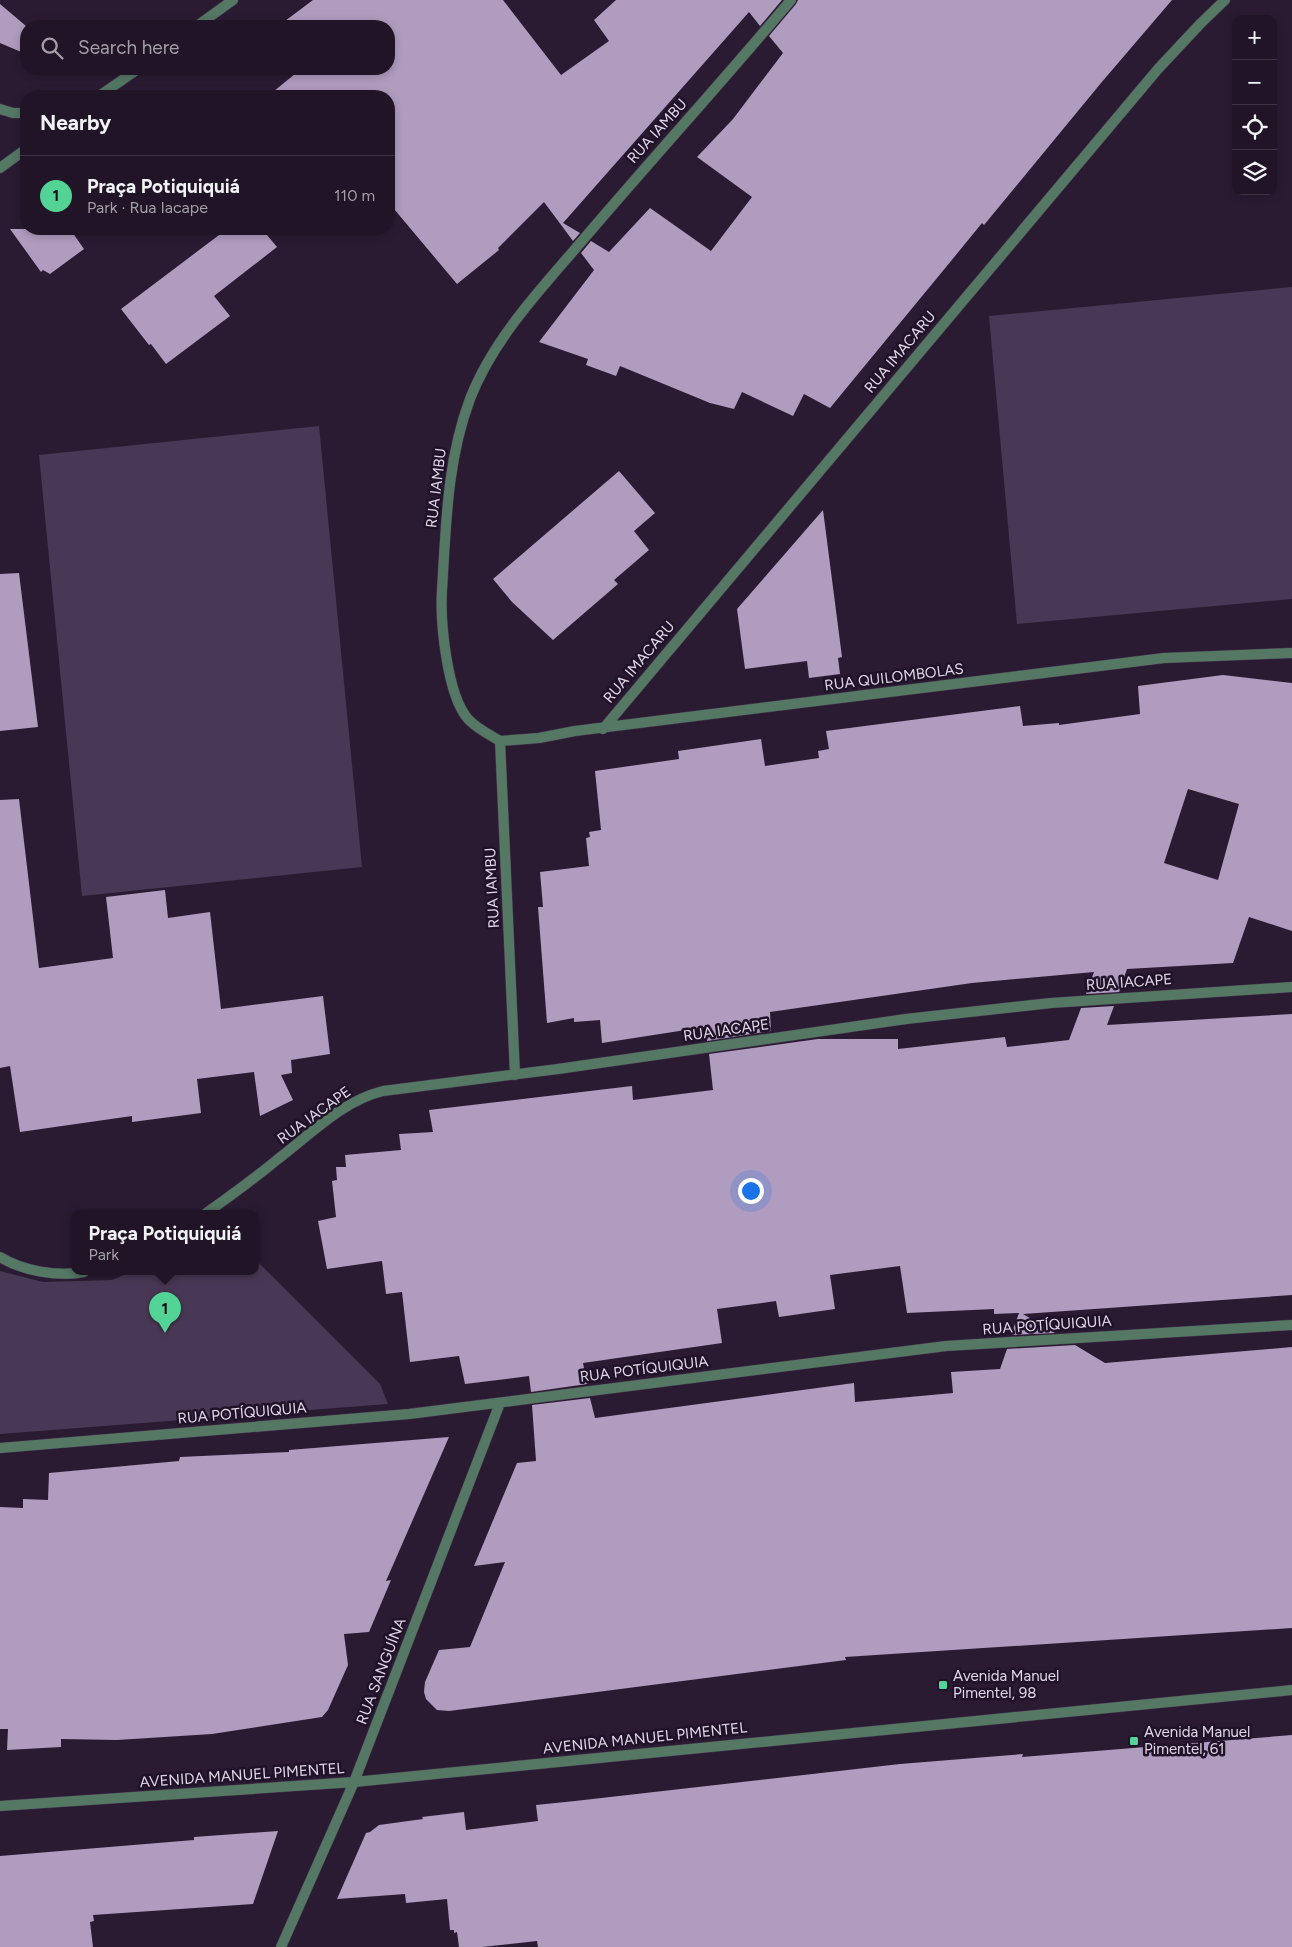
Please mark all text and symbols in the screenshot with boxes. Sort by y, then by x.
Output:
map controls [1232,15,1277,195]
button: + [1232,15,1277,60]
search box [20,20,395,75]
icon: search [38,34,66,62]
text: Search here [78,36,180,59]
button: − [1232,60,1277,105]
street label: RUA IAMBU [623,95,691,167]
button: locate [1232,105,1277,150]
text: Nearby [40,110,111,135]
button: layers [1232,150,1277,195]
text: Praça Potiquiquiá [87,175,240,198]
text: 1 [53,186,59,205]
text: 110 m [334,186,375,205]
text: Park · Rua Iacape [87,198,208,217]
street label: RUA IMACARU [861,307,939,397]
street label: RUA IAMBU [422,447,450,529]
street label: RUA IMACARU [600,617,678,707]
street label: RUA QUILOMBOLAS [823,660,965,694]
street label: RUA IAMBU [481,847,503,929]
street label: RUA IACAPE [1085,970,1173,994]
street label: RUA IACAPE [682,1015,770,1045]
street label: RUA IACAPE [274,1082,354,1148]
your location [738,1178,764,1204]
popup [71,1210,259,1275]
text: Praça Potiquiquiá [89,1222,241,1245]
text: Park [89,1245,119,1264]
pin: 1 [149,1292,181,1333]
street label: RUA POTÍQUIQUIA [982,1312,1112,1338]
street label: RUA POTÍQUIQUIA [579,1352,709,1386]
street label: RUA POTÍQUIQUIA [177,1398,307,1428]
street label: RUA SANGUÍNA [352,1615,410,1727]
place label: Avenida Manuel Pimentel, 98 [953,1667,1059,1702]
marker: Avenida Manuel Pimentel, 98 [937,1679,949,1691]
street label: AVENIDA MANUEL PIMENTEL [542,1718,748,1758]
place label: Avenida Manuel Pimentel, 61 [1144,1723,1250,1758]
marker: Avenida Manuel Pimentel, 61 [1128,1735,1140,1747]
street label: AVENIDA MANUEL PIMENTEL [139,1759,345,1791]

